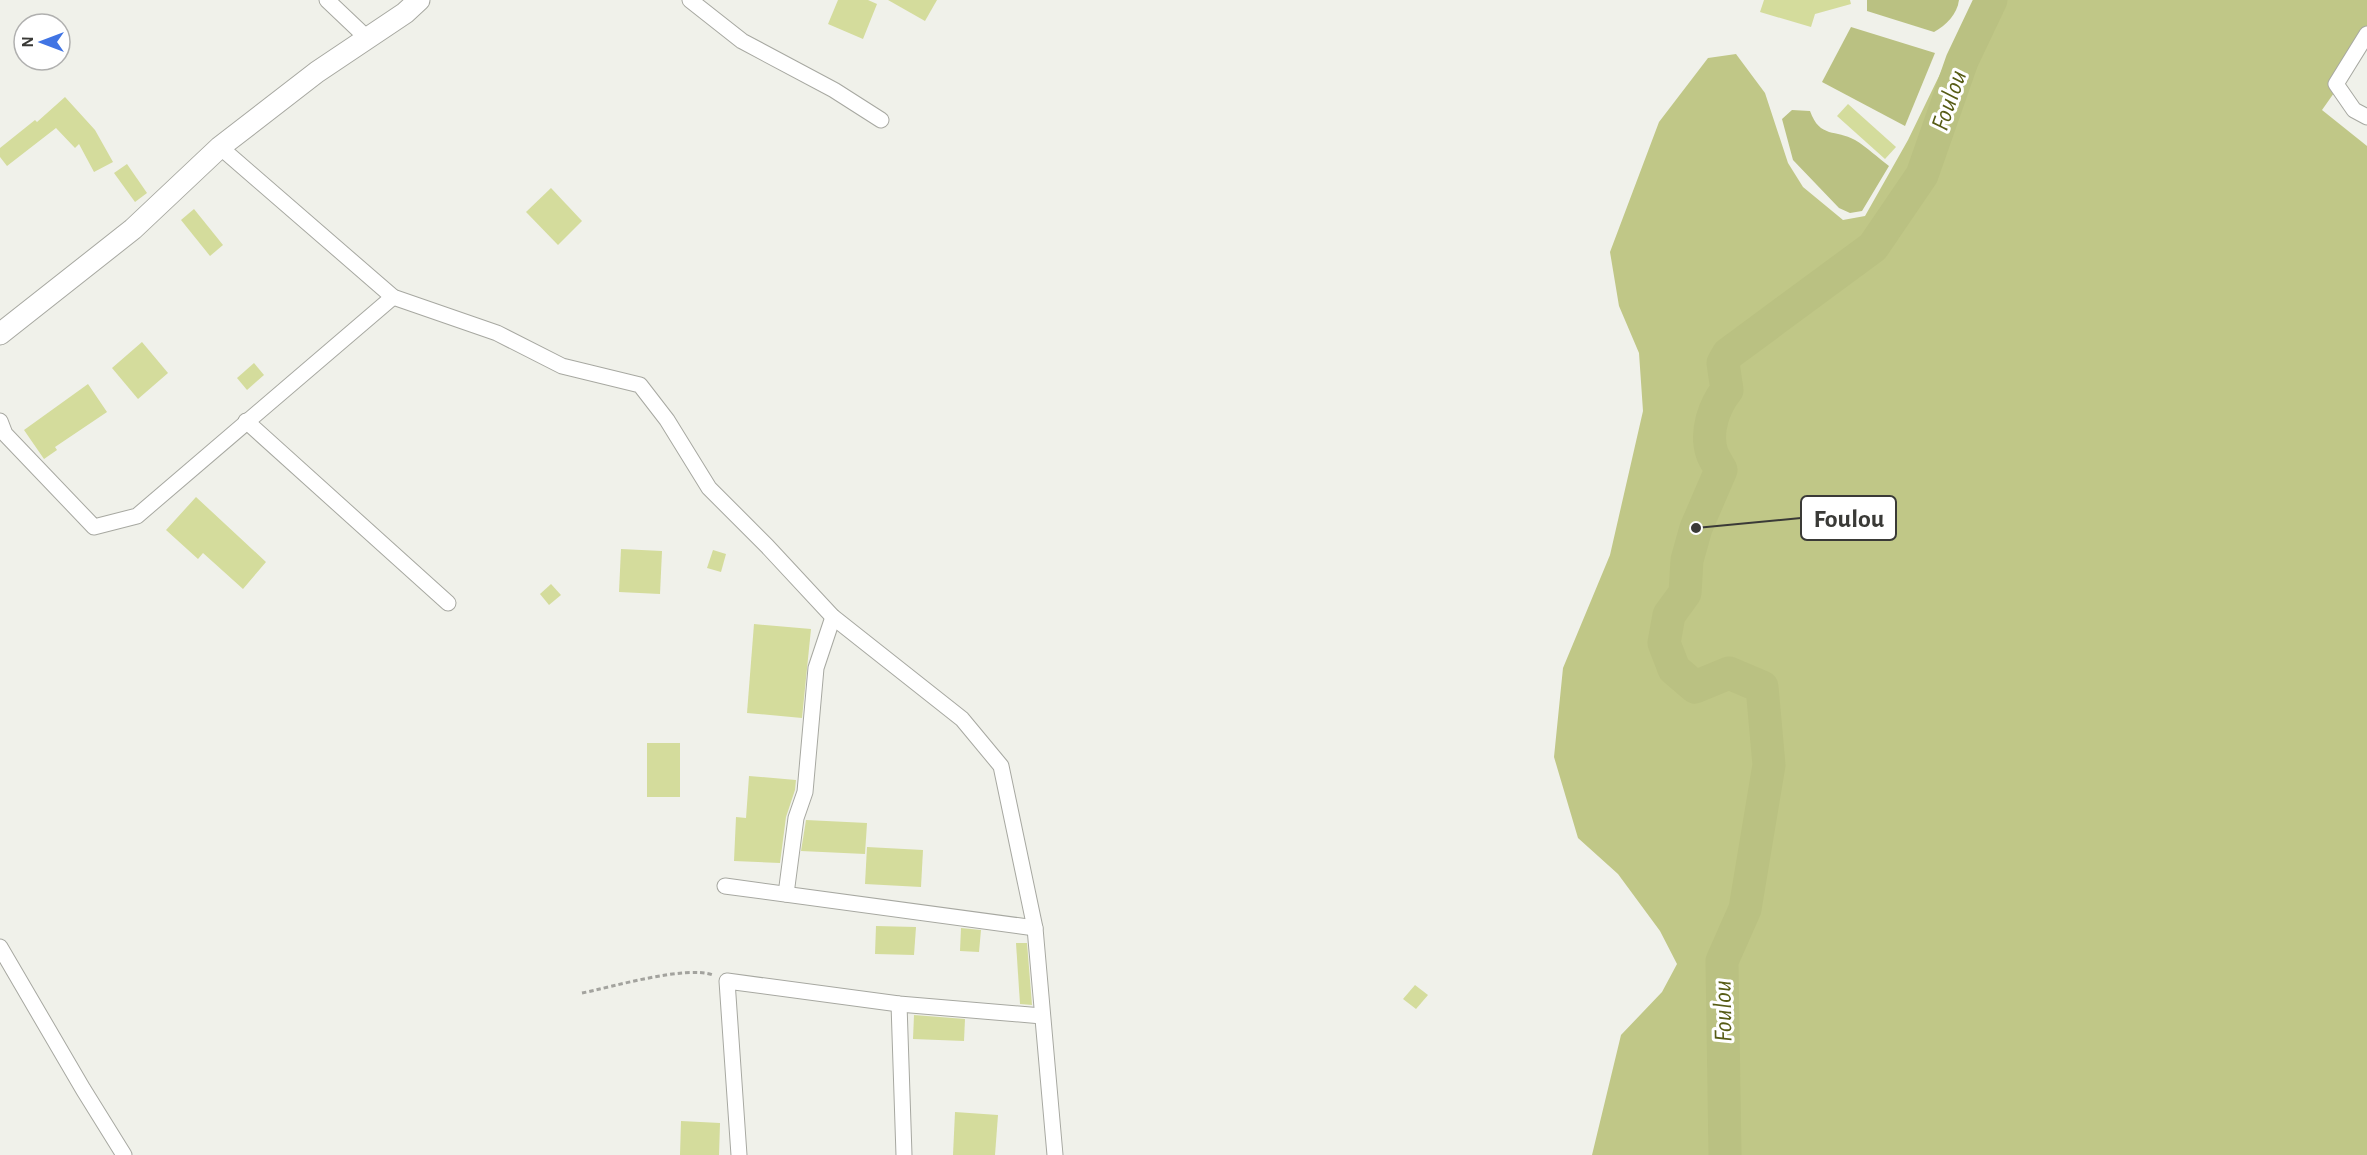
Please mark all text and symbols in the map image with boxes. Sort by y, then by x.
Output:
north arrow [12,12,72,72]
text: N [20,36,36,48]
water label: Foulou [1927,67,1971,134]
callout: Foulou [1801,496,1896,540]
text: Foulou [1814,506,1885,532]
water label: Foulou [1709,980,1737,1042]

